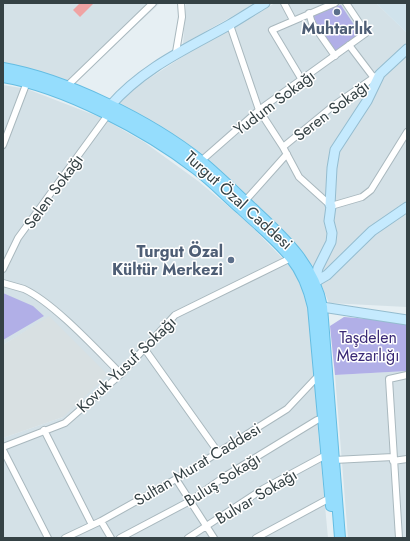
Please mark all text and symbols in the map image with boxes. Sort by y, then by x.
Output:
marker: Muhtarlık [332,7,342,17]
place label: Muhtarlık [302,17,373,40]
street label: Yudum Sokağı [229,64,320,141]
street label: Seren Sokağı [289,74,374,146]
street label: Turgut Özal Caddesi [180,146,298,255]
street label: Selen Sokağı [18,149,88,234]
place label: Turgut Özal Kültür Merkezi [112,240,223,281]
marker: Turgut Özal Kültür Merkezi [226,255,236,265]
street label: Kovuk Yusuf Sokağı [72,311,181,418]
park label: Taşdelen Mezarlığı [337,326,399,367]
street label: Sultan Murat Caddesi [129,417,265,512]
street label: Buluş Sokağı [180,447,265,512]
street label: Bulvar Sokağı [211,463,301,530]

